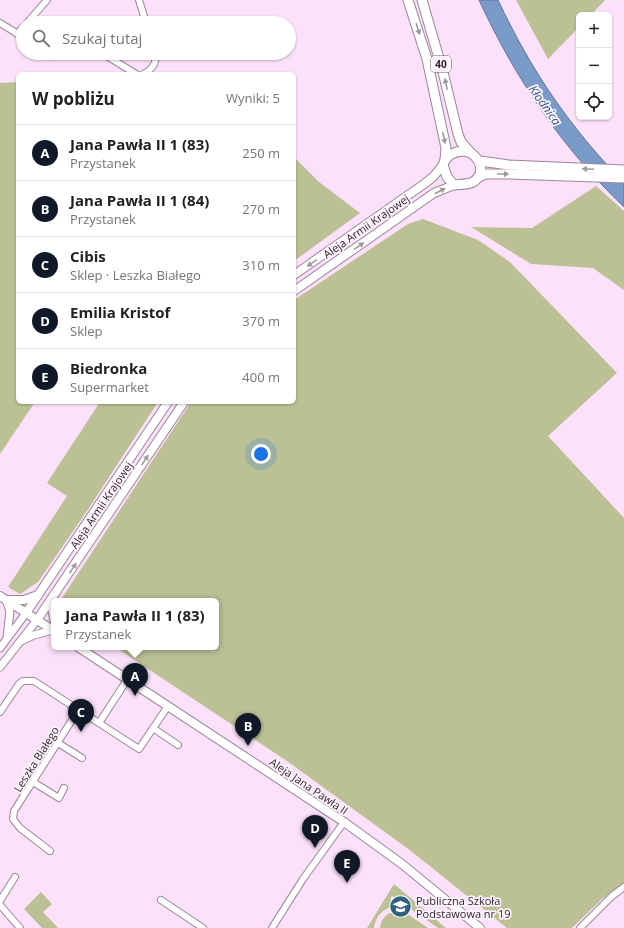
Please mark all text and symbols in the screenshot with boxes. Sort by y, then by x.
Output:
map controls [576,12,612,120]
button: + [576,12,612,48]
search box [16,16,296,60]
one-way arrow [415,24,421,36]
icon: search [30,27,52,49]
text: Szukaj tutaj [62,28,142,48]
button: − [576,48,612,84]
road number: 40 [431,56,451,72]
one-way arrow [443,78,449,91]
water label: Kłodnica [525,81,565,129]
button: locate [576,84,612,120]
text: W pobliżu [32,87,115,110]
text: Wyniki: 5 [226,89,280,107]
one-way arrow [442,132,448,144]
text: Jana Pawła II 1 (83) [70,134,209,154]
text: A [41,144,49,162]
text: 250 m [242,144,280,162]
text: Przystanek [70,154,136,172]
one-way arrow [581,166,594,172]
one-way arrow [497,171,510,177]
one-way arrow [434,187,445,194]
text: Jana Pawła II 1 (84) [70,190,209,210]
street label: Aleja Armii Krajowej [320,191,412,261]
text: B [41,200,49,218]
text: 270 m [242,200,280,218]
text: Przystanek [70,210,136,228]
one-way arrow [353,242,364,250]
text: Cibis [70,246,106,266]
text: C [41,256,49,274]
text: 310 m [242,256,280,274]
one-way arrow [306,259,317,267]
text: Sklep · Leszka Białego [70,266,201,284]
text: Emilia Kristof [70,302,170,322]
text: D [40,312,50,330]
text: 370 m [242,312,280,330]
text: Sklep [70,322,103,340]
text: Biedronka [70,358,147,378]
text: E [41,368,49,386]
text: 400 m [242,368,280,386]
text: Supermarket [70,378,149,396]
your location [251,444,271,464]
one-way arrow [141,455,149,465]
street label: Aleja Armii Krajowej [66,459,136,551]
one-way arrow [69,562,76,574]
popup [51,598,219,650]
text: Jana Pawła II 1 (83) [65,605,205,625]
text: Przystanek [65,625,131,643]
pin: A [122,663,148,696]
pin: C [68,699,94,732]
pin: B [235,713,261,746]
street label: Leszka Białego [10,723,62,795]
street label: Aleja Jana Pawła II [267,754,351,818]
pin: D [302,815,328,848]
pin: E [334,850,360,883]
school or university icon: Publiczna Szkoła Podstawowa nr 19 [387,893,413,919]
place label: Publiczna Szkoła Podstawowa nr 19 [416,893,511,921]

